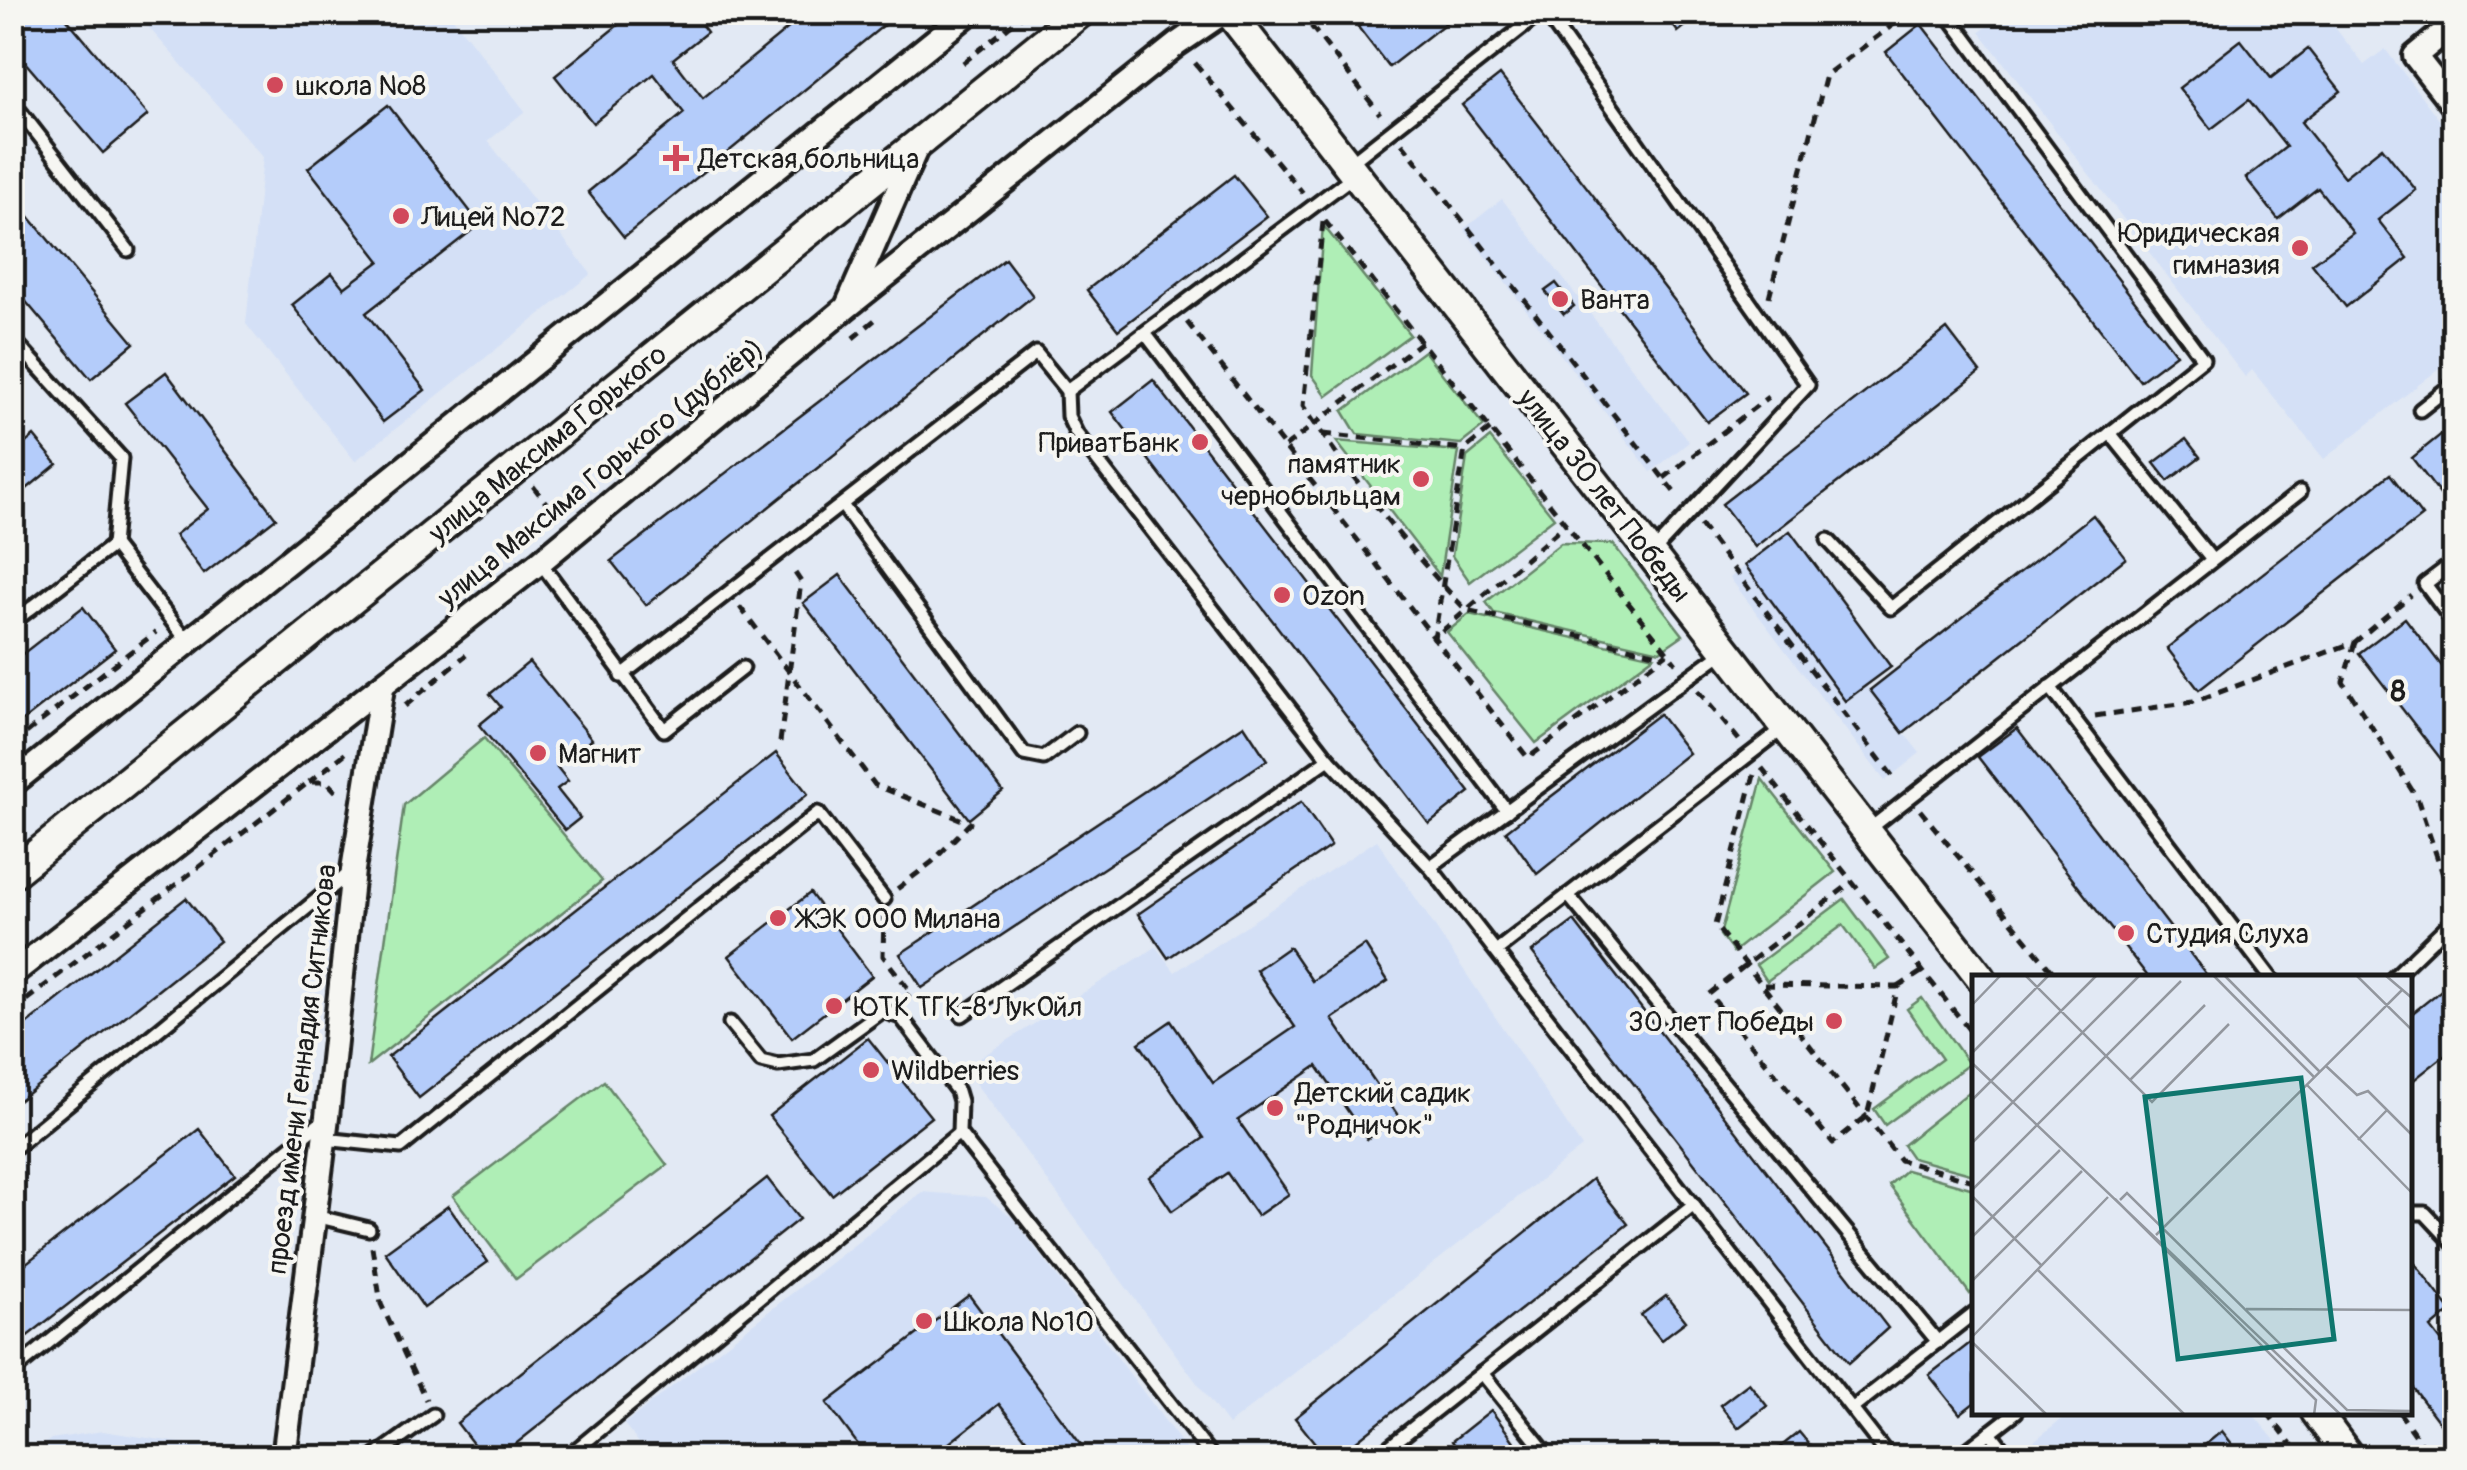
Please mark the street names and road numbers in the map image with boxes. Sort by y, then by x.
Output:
street label: улица Максима Горького (дублёр) [430,331,771,616]
street label: улица Максима Горького [421,337,674,552]
street label: улица 30 лет Победы [1509,381,1698,610]
street label: проезд имени Геннадия Ситникова [260,862,345,1276]

